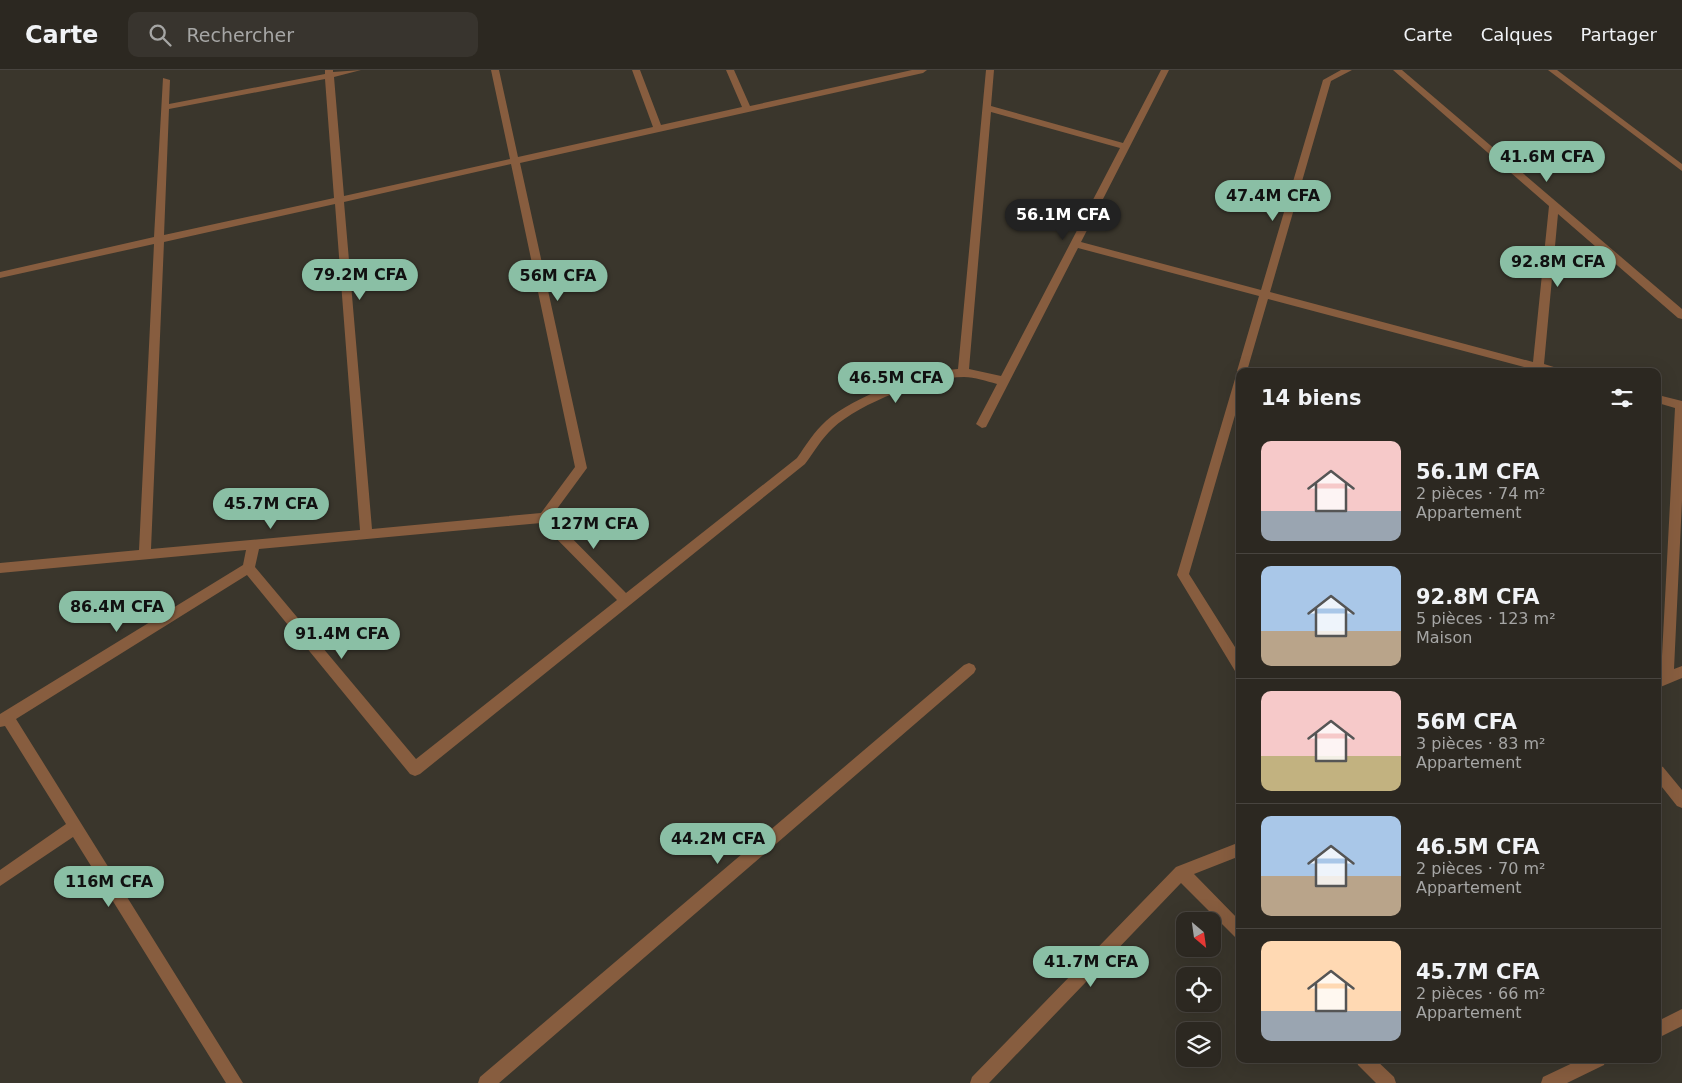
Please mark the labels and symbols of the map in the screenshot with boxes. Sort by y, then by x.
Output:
pin: 41.6M CFA [1490,140,1604,183]
pin: 47.4M CFA [1216,180,1330,222]
pin: 56.1M CFA [1006,198,1120,241]
pin: 92.8M CFA [1501,246,1615,288]
pin: 79.2M CFA [303,258,417,301]
pin: 56M CFA [512,260,604,302]
pin: 46.5M CFA [839,362,953,404]
pin: 45.7M CFA [214,488,328,530]
pin: 127M CFA [542,508,646,550]
pin: 86.4M CFA [60,590,174,633]
pin: 91.4M CFA [285,618,399,660]
pin: 44.2M CFA [661,822,775,865]
pin: 116M CFA [57,866,161,908]
north arrow [1176,912,1221,958]
pin: 41.7M CFA [1034,946,1148,988]

